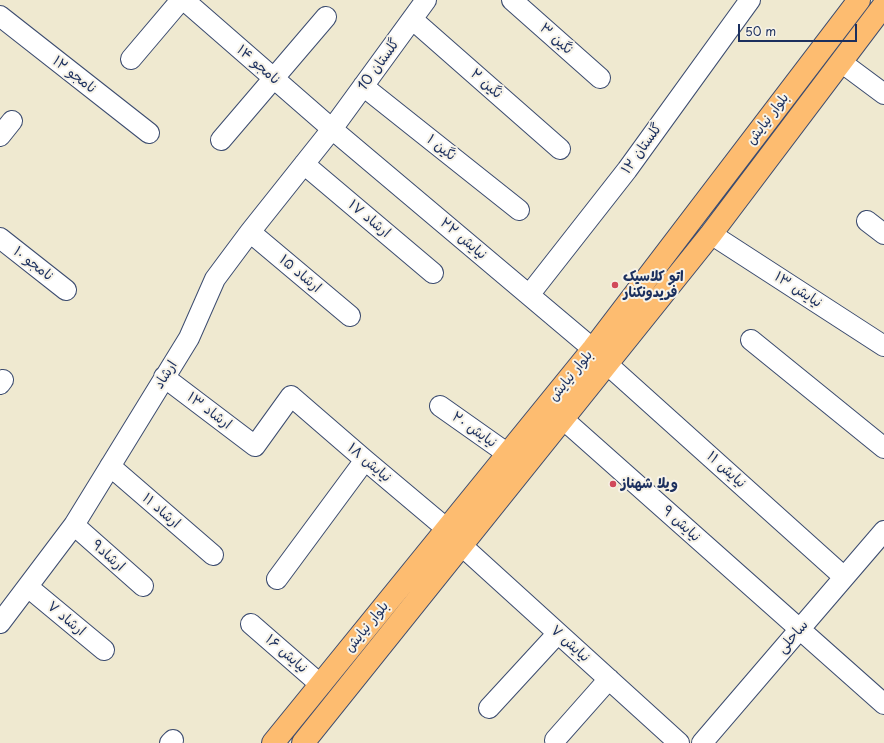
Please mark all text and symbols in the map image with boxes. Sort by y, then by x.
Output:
scale bar [740,16,859,42]
street label: نگین ۳ [536,20,576,58]
text: 50 m [745,22,776,40]
street label: گلستان 10 [355,36,403,94]
street label: نامجو ۱۴ [233,42,283,88]
street label: نامجو ۱۲ [49,53,99,97]
street label: نگین ۲ [467,66,505,102]
street label: بلوار نیایش [743,90,793,148]
street label: گلستان ۱۲ [618,120,666,178]
street label: نگین ۱ [423,131,459,165]
street label: ارشاد ۱۷ [345,197,393,241]
street label: نیایش ۲۲ [436,215,490,263]
street label: نامجو ۱۰ [10,243,56,285]
street label: ارشاد ۱۵ [276,252,324,296]
street label: نیایش ۱۳ [771,268,825,312]
place label: اتو کلاسیک فریدونکنار [623,269,684,302]
marker: اتو کلاسیک فریدونکنار [610,280,620,290]
street label: بلوار نیایش [545,347,597,405]
street label: ارشاد [151,358,181,392]
street label: ارشاد ۱۳ [183,389,235,433]
street label: نیایش ۲۰ [448,409,500,451]
street label: نیایش ۱۸ [344,440,394,486]
street label: نیایش ۱۱ [703,448,749,492]
place label: ویلا شهناز [621,476,678,492]
marker: ویلا شهناز [608,479,618,489]
street label: ارشاد ۱۱ [139,490,183,532]
street label: نیایش ۹ [658,502,704,546]
street label: ارشاد۹ [88,537,128,575]
street label: ارشاد ۷ [44,598,88,640]
street label: بلوار نیایش [341,598,393,656]
street label: ساحلی [774,617,812,657]
street label: نیایش ۷ [547,622,593,666]
street label: نیایش ۱۶ [261,631,311,677]

